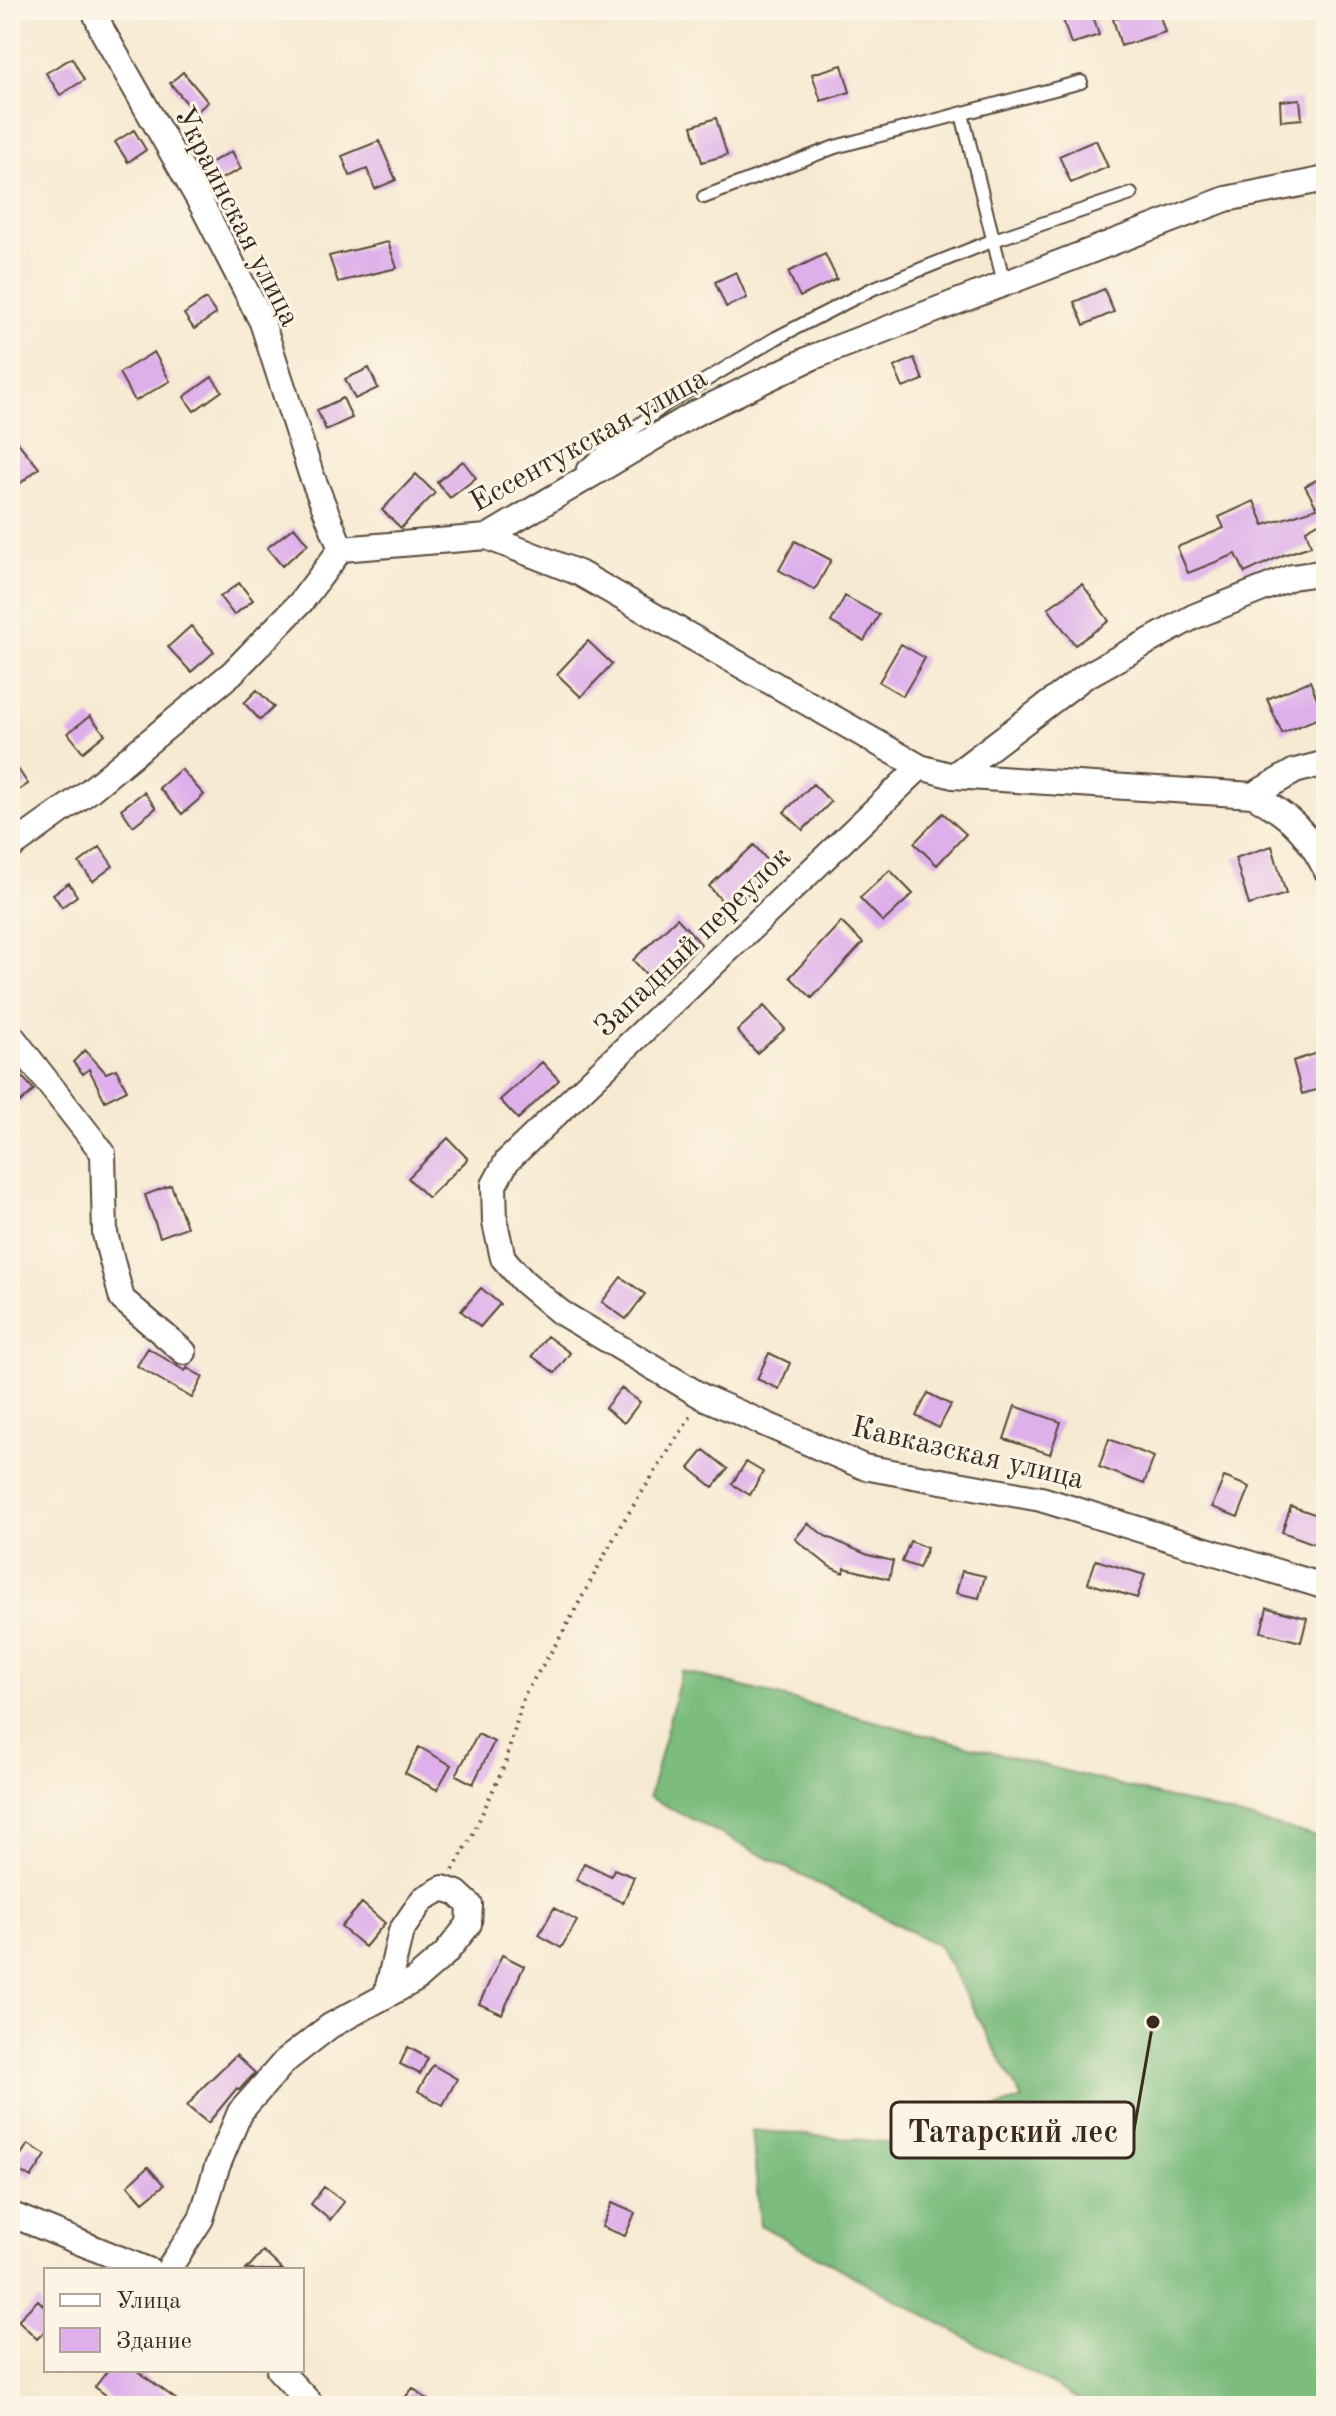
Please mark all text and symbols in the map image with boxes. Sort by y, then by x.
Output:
street label: Украинская улица [168,102,305,332]
street label: Ессентукская улица [465,363,713,518]
street label: Западный переулок [590,842,797,1043]
street label: Кавказская улица [848,1413,1087,1495]
callout: Татарский лес [891,2102,1134,2158]
text: Татарский лес [908,2118,1118,2150]
legend [44,2268,304,2372]
text: Улица [116,2290,181,2314]
text: Здание [116,2330,192,2354]

